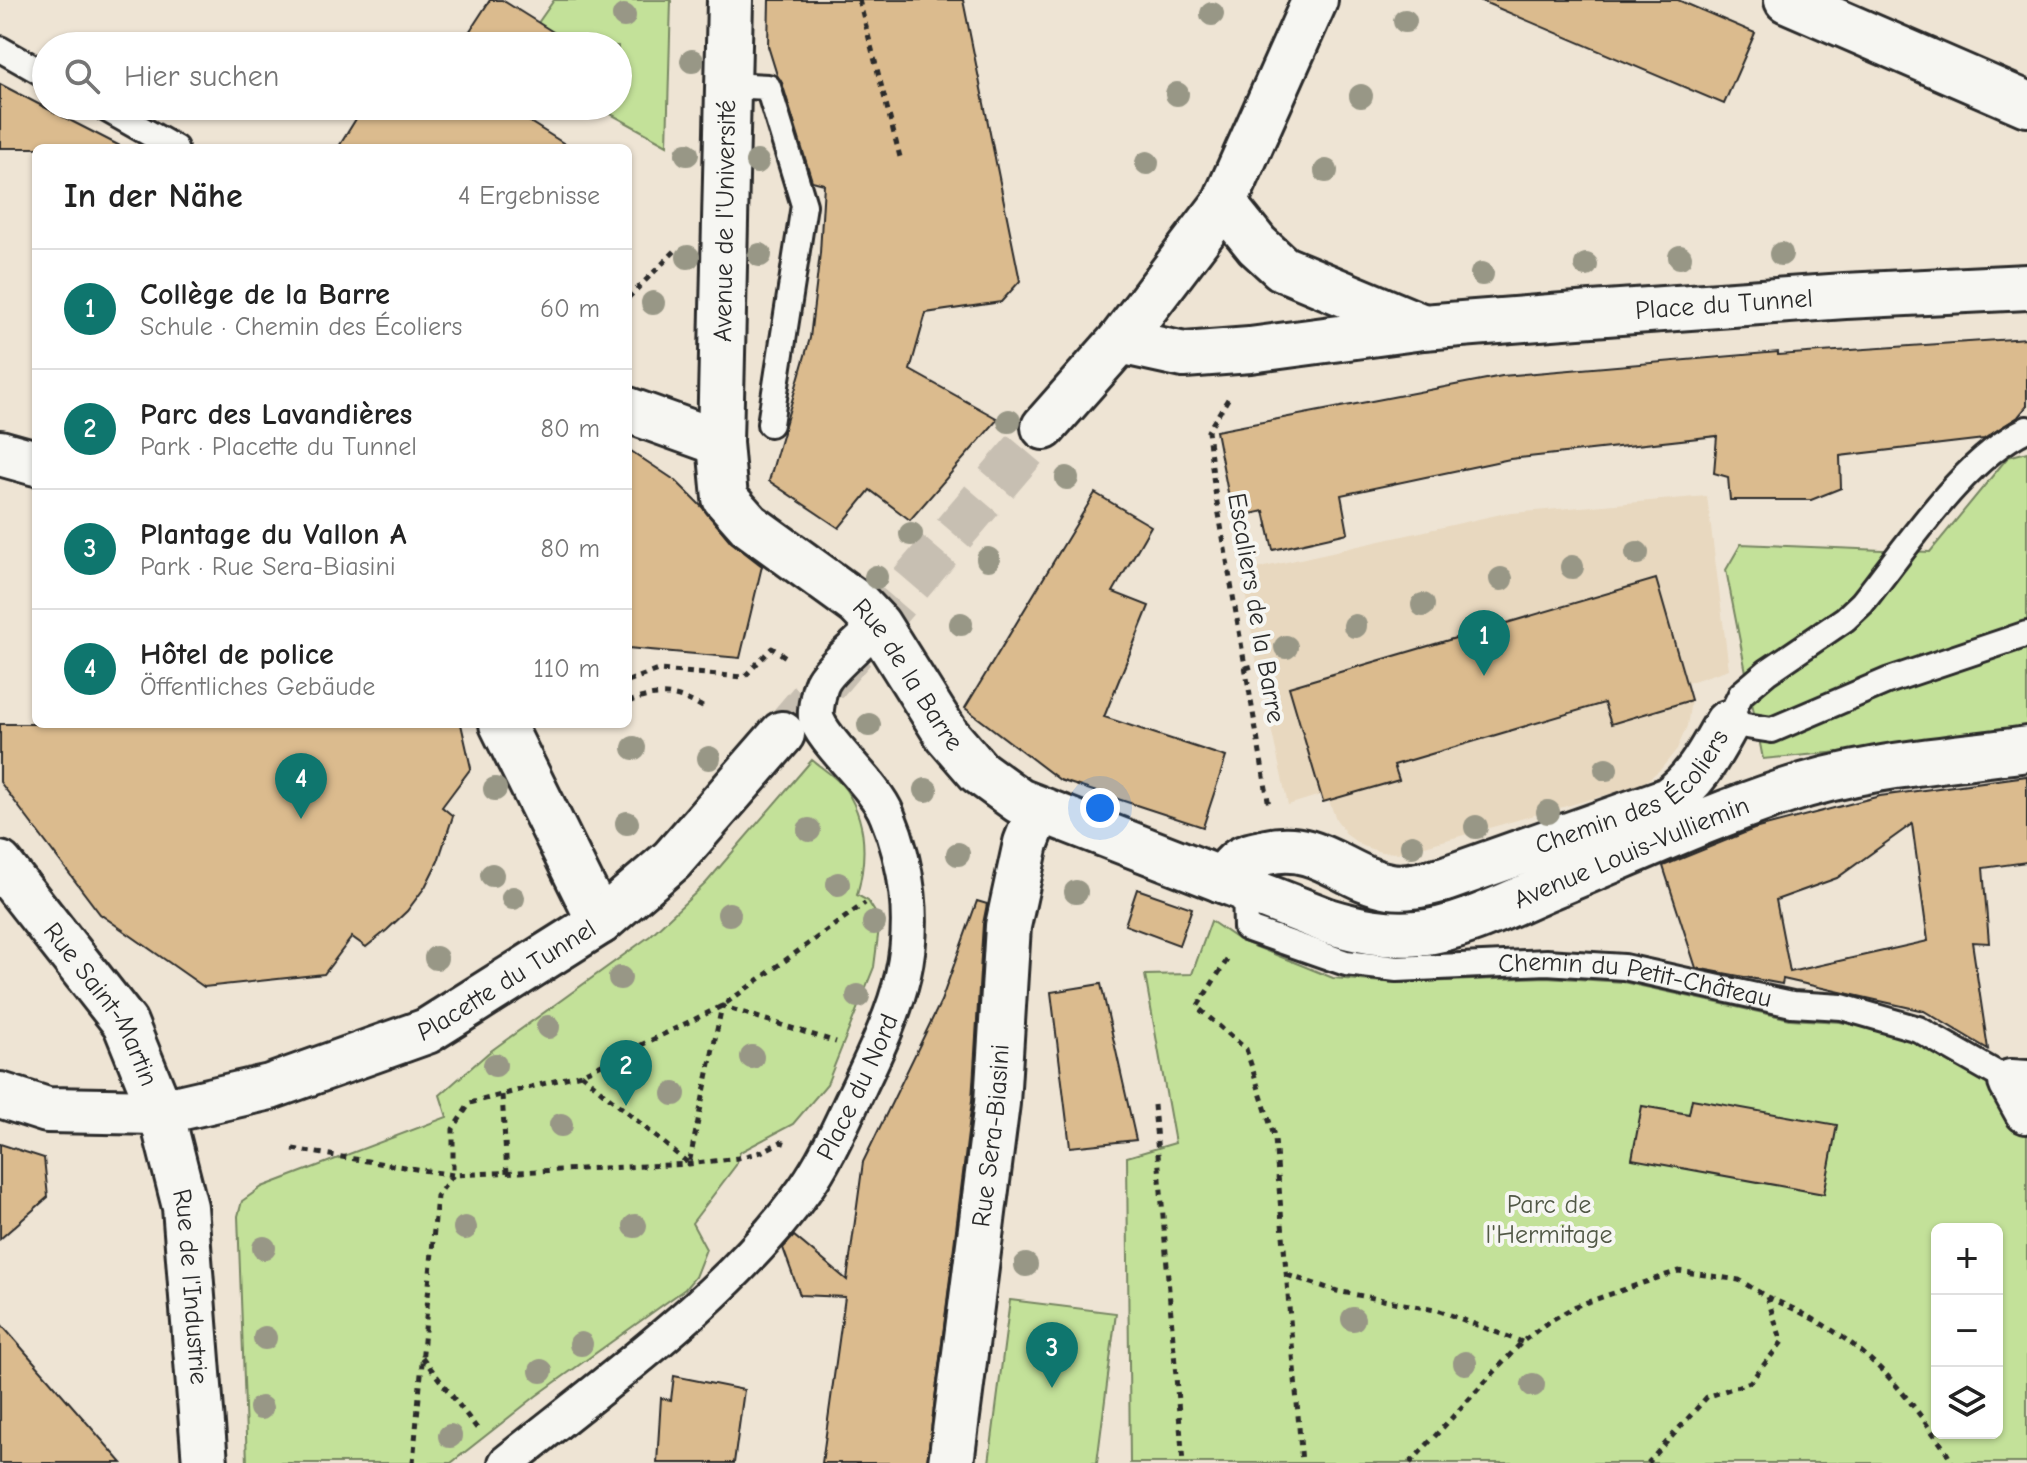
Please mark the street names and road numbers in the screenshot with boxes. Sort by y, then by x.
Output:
street label: Avenue de l'Université [708,99,742,343]
street label: Place du Tunnel [1634,283,1814,326]
street label: Escaliers de la Barre [1221,491,1291,725]
street label: Rue de la Barre [846,593,969,757]
street label: Chemin des Écoliers [1531,725,1735,861]
street label: Avenue Louis-Vulliemin [1509,790,1753,915]
street label: Placette du Tunnel [414,913,601,1048]
street label: Rue Saint-Martin [37,917,164,1090]
street label: Chemin du Petit-Château [1498,947,1774,1014]
street label: Place du Nord [811,1010,905,1165]
street label: Rue Sera-Biasini [966,1043,1016,1229]
street label: Rue de l'Industrie [166,1186,214,1386]

